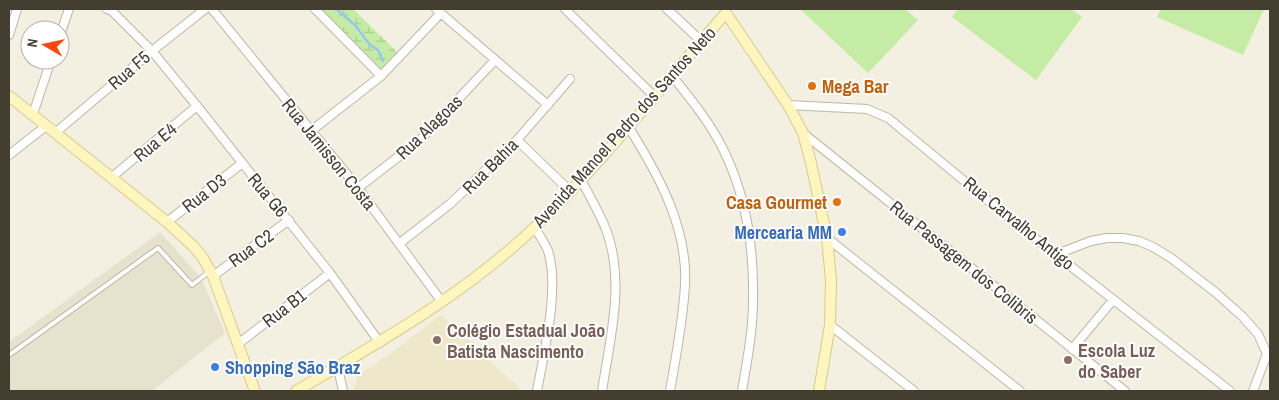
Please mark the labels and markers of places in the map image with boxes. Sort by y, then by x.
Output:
place label: Mega Bar [822,74,889,99]
marker: Mega Bar [806,80,818,92]
place label: Casa Gourmet [726,190,827,215]
marker: Casa Gourmet [831,196,843,208]
place label: Mercearia MM [734,220,832,245]
marker: Mercearia MM [836,226,848,238]
place label: Colégio Estadual João Batista Nascimento [447,318,605,364]
marker: Colégio Estadual João Batista Nascimento [431,334,443,346]
place label: Escola Luz do Saber [1078,338,1156,384]
marker: Escola Luz do Saber [1062,354,1074,366]
place label: Shopping São Braz [225,355,361,380]
marker: Shopping São Braz [209,361,221,373]

